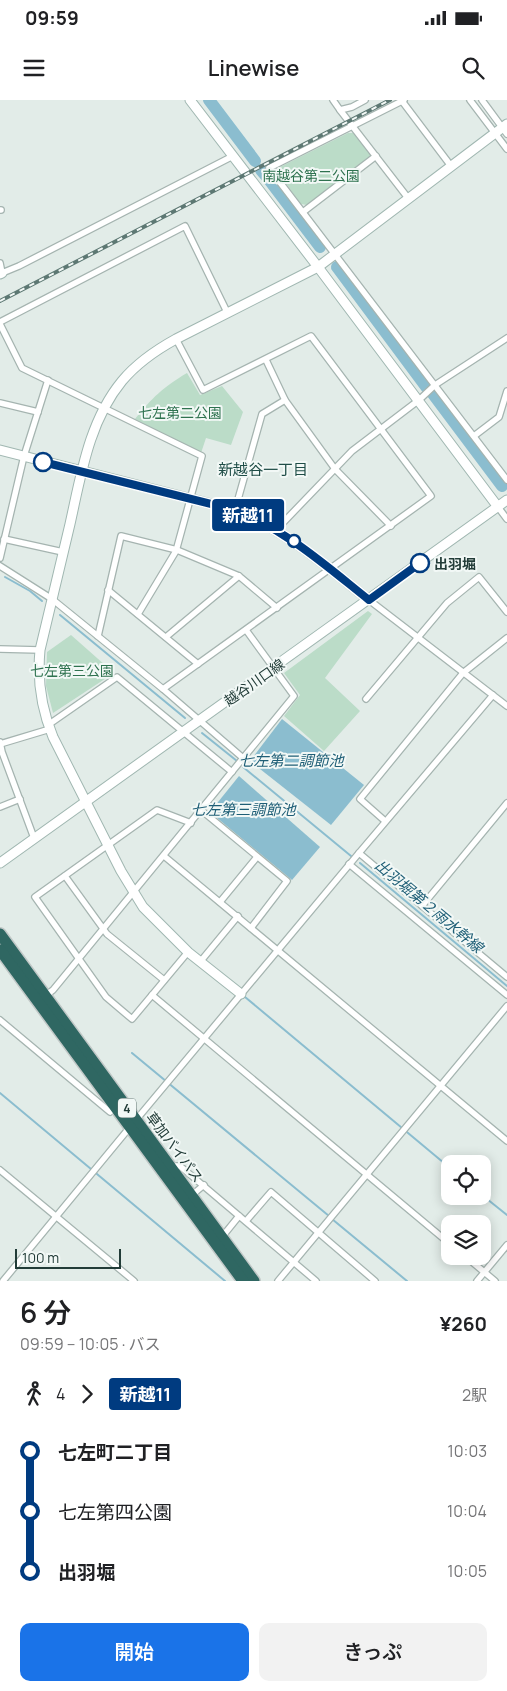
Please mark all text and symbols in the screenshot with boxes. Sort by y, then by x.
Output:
text: 09:59 [25,5,79,31]
text: Linewise [208,53,299,83]
icon: menu [20,54,48,82]
icon: search [459,54,487,82]
park label: 南越谷第二公園 [262,166,360,185]
park label: 七左第二公園 [138,403,222,422]
unlabelled marker [33,452,53,472]
district label: 新越谷一丁目 [218,459,308,480]
line badge: 新越11 [213,499,283,531]
text: 新越11 [222,503,274,527]
unlabelled marker [287,534,301,548]
marker: 出羽堀 [410,553,430,573]
place label: 出羽堀 [434,554,476,573]
street label: 越谷川口線 [220,654,288,710]
park label: 七左第三公園 [30,661,114,680]
water label: 七左第二調節池 [238,750,345,771]
water label: 七左第三調節池 [190,799,297,820]
water label: 出羽堀第２雨水幹線 [371,855,489,959]
road number: 4 [118,1098,136,1118]
street label: 草加バイパス [142,1108,208,1186]
map controls [441,1155,491,1265]
button: locate [441,1155,491,1205]
button: layers [441,1215,491,1265]
scale bar [15,1246,121,1269]
text: 100 m [22,1248,59,1267]
text: 6 分 [20,1293,71,1331]
text: ¥260 [440,1311,487,1337]
text: 09:59 – 10:05 · バス [20,1333,161,1355]
icon: walk [20,1380,48,1408]
icon: forward [73,1380,101,1408]
text: 新越11 [119,1382,171,1406]
text: 4 [56,1383,65,1405]
text: 2駅 [462,1384,487,1406]
text: 七左町二丁目 [58,1439,172,1465]
text: 10:03 [448,1440,487,1462]
text: 七左第四公園 [58,1499,172,1525]
text: 10:04 [447,1500,487,1522]
text: 出羽堀 [58,1559,115,1585]
text: 10:05 [447,1560,487,1582]
button: 開始 [20,1623,249,1681]
button: きっぷ [259,1623,487,1681]

